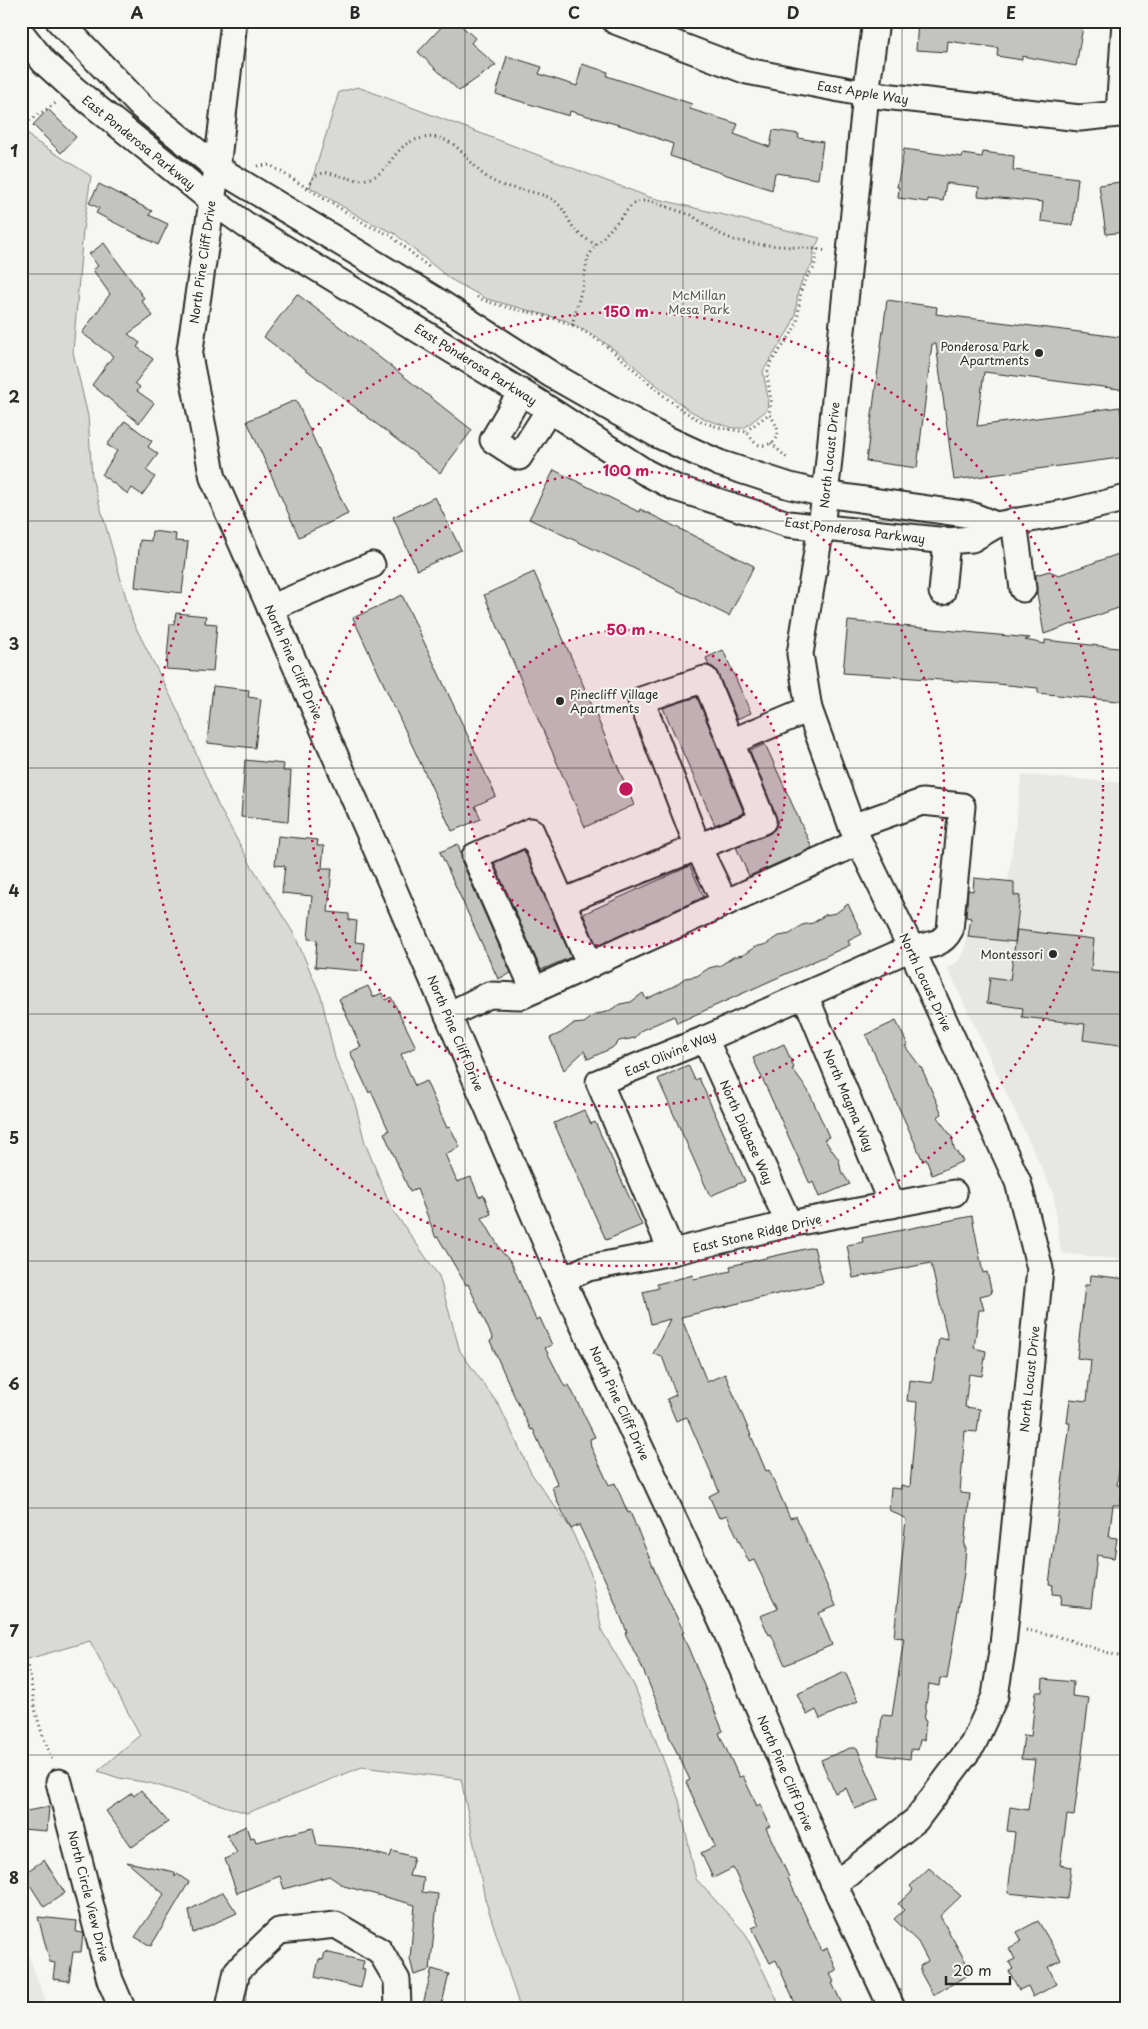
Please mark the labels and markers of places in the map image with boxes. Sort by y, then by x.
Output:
place label: Ponderosa Park Apartments [940,337,1029,369]
marker: Ponderosa Park Apartments [1033,347,1045,359]
place label: Pinecliff Village Apartments [570,685,658,717]
marker: Pinecliff Village Apartments [554,695,566,707]
centre of rings [617,780,635,798]
place label: Montessori [981,945,1043,963]
marker: Montessori [1047,948,1059,960]

